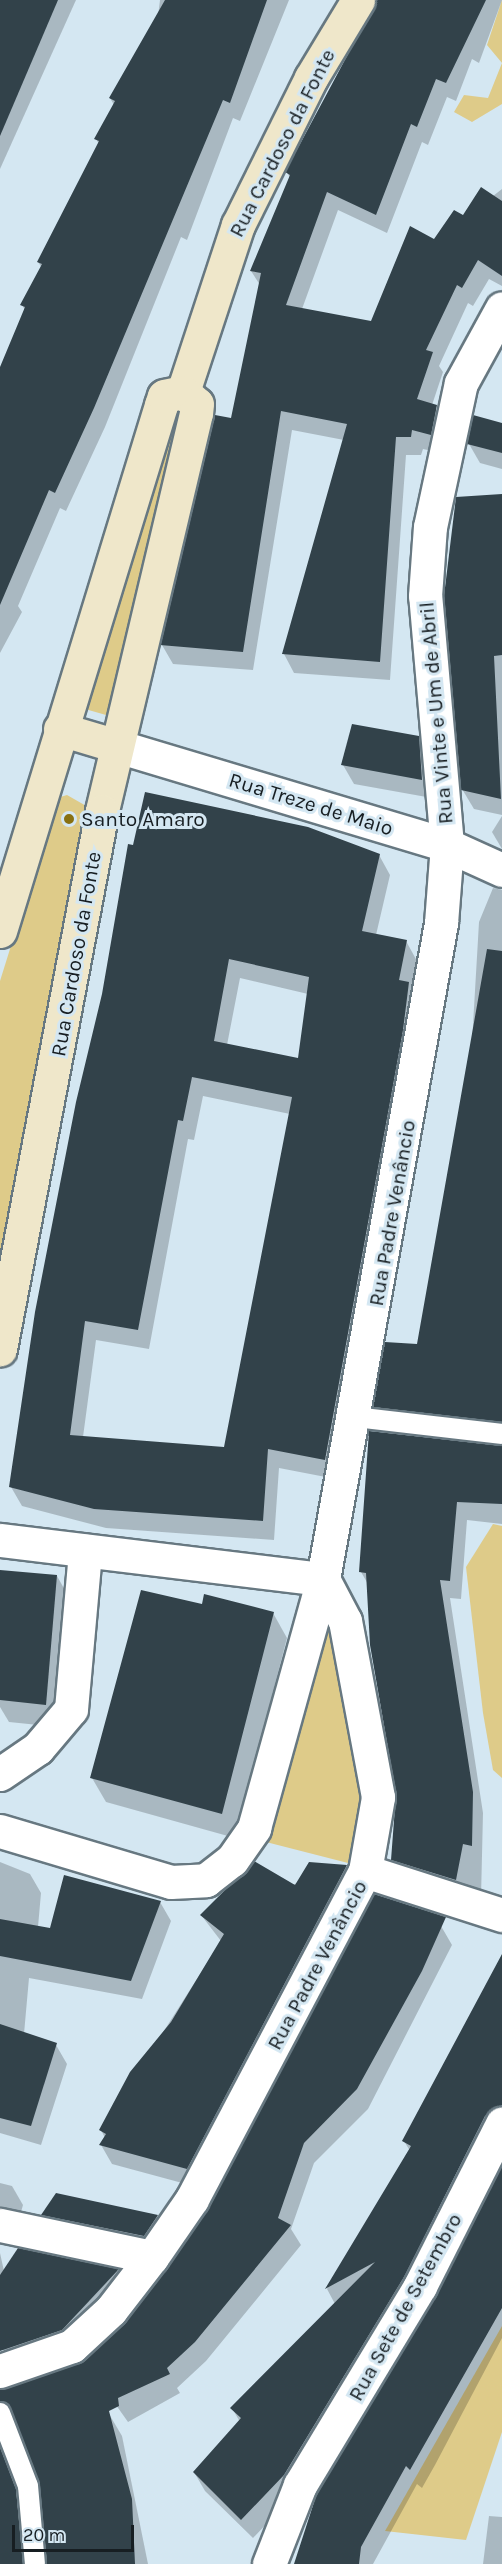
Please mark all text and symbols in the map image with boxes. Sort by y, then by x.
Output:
street label: Rua Cardoso da Fonte [224,45,340,241]
street label: Rua Vinte e Um de Abril [414,601,458,825]
street label: Rua Treze de Maio [226,767,396,841]
place label: Santo Amaro [81,806,205,832]
marker: Santo Amaro [62,812,76,826]
street label: Rua Cardoso da Fonte [46,849,106,1059]
street label: Rua Padre Venâncio [363,1118,421,1308]
street label: Rua Padre Venâncio [262,1876,372,2054]
street label: Rua Sete de Setembro [343,2209,467,2405]
scale bar [15,2513,136,2551]
text: 20 m [23,2524,65,2546]

